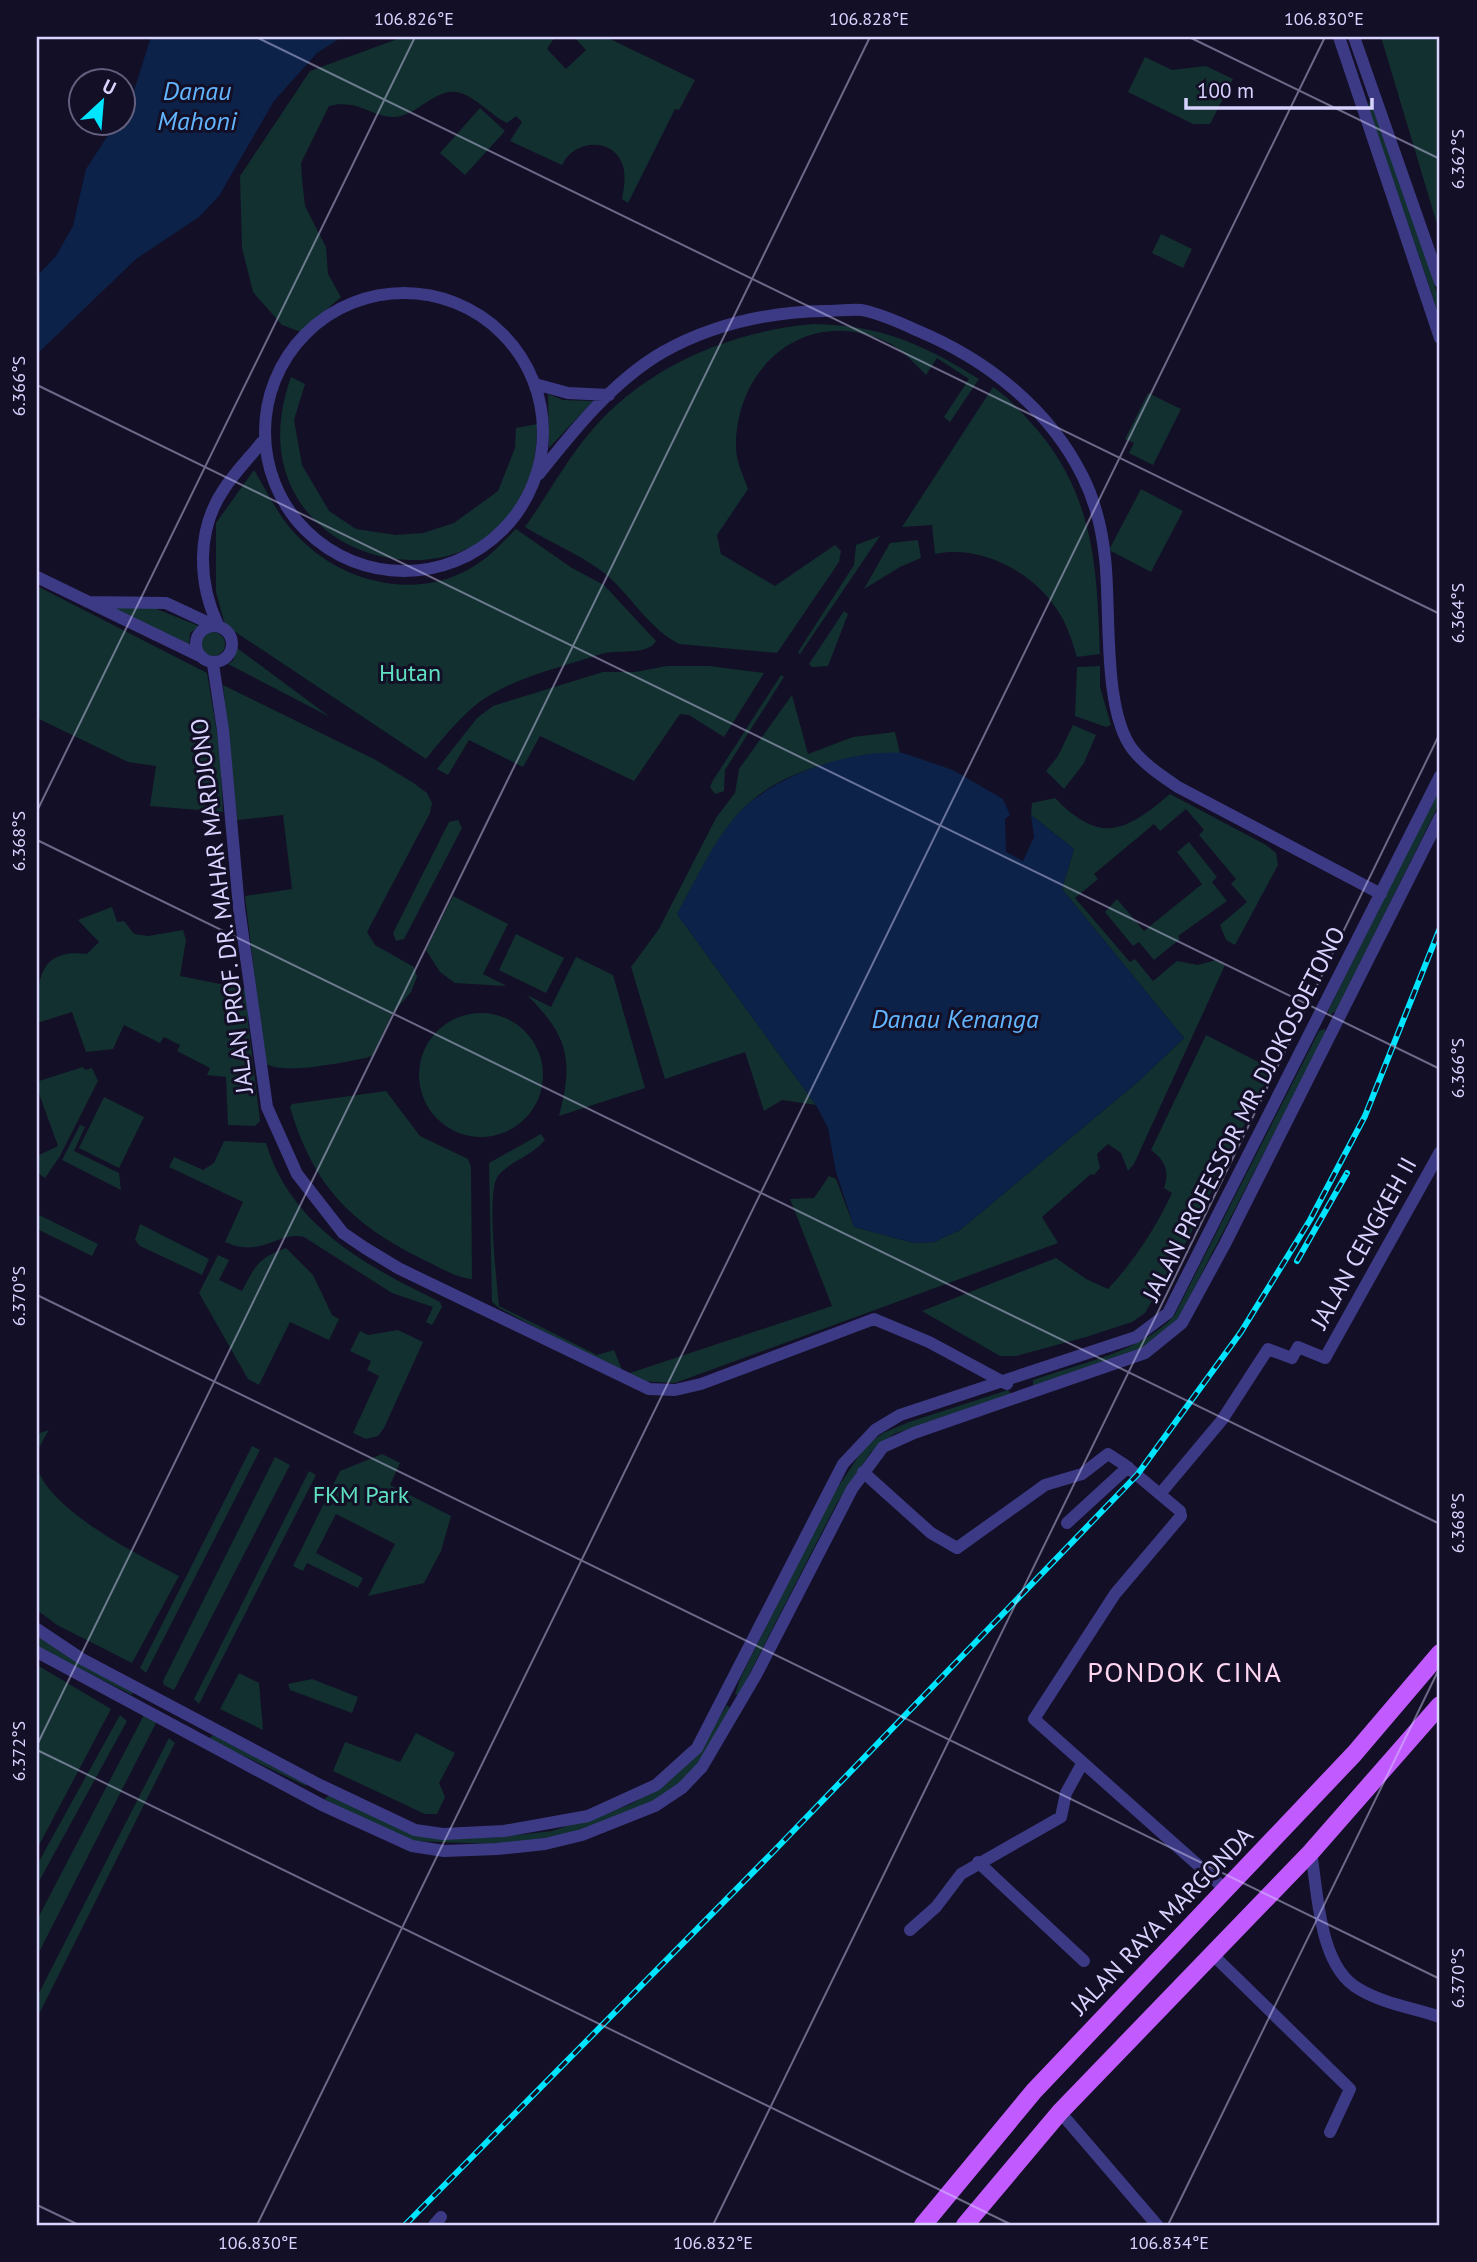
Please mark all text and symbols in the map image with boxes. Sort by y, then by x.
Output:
text: 106.826°E [374,7,454,30]
text: 106.828°E [829,7,909,30]
text: 106.830°E [1284,7,1364,30]
north arrow [66,66,136,136]
scale bar [1186,66,1372,110]
text: U [99,73,120,100]
water label: Danau Mahoni [157,74,238,137]
text: 100 m [1197,77,1254,104]
text: 6.362°S [1446,129,1469,189]
text: 6.366°S [7,356,30,416]
text: 6.364°S [1446,583,1469,643]
park label: Hutan [379,657,441,688]
street label: JALAN PROF. DR. MAHAR MARDJONO [183,717,260,1096]
text: 6.368°S [7,811,30,871]
street label: JALAN PROFESSOR MR. DJOKOSOETONO [1135,921,1352,1307]
water label: Danau Kenanga [871,1002,1039,1035]
text: 6.366°S [1446,1038,1469,1098]
street label: JALAN CENGKEH II [1303,1151,1424,1335]
text: 6.370°S [7,1266,30,1326]
park label: FKM Park [313,1479,410,1510]
text: 6.368°S [1446,1493,1469,1553]
district label: PONDOK CINA [1087,1653,1283,1690]
text: 6.372°S [7,1721,30,1781]
street label: JALAN RAYA MARGONDA [1063,1820,1260,2022]
text: 6.370°S [1446,1948,1469,2008]
text: 106.830°E [218,2231,298,2254]
text: 106.832°E [673,2231,753,2254]
text: 106.834°E [1129,2231,1209,2254]

